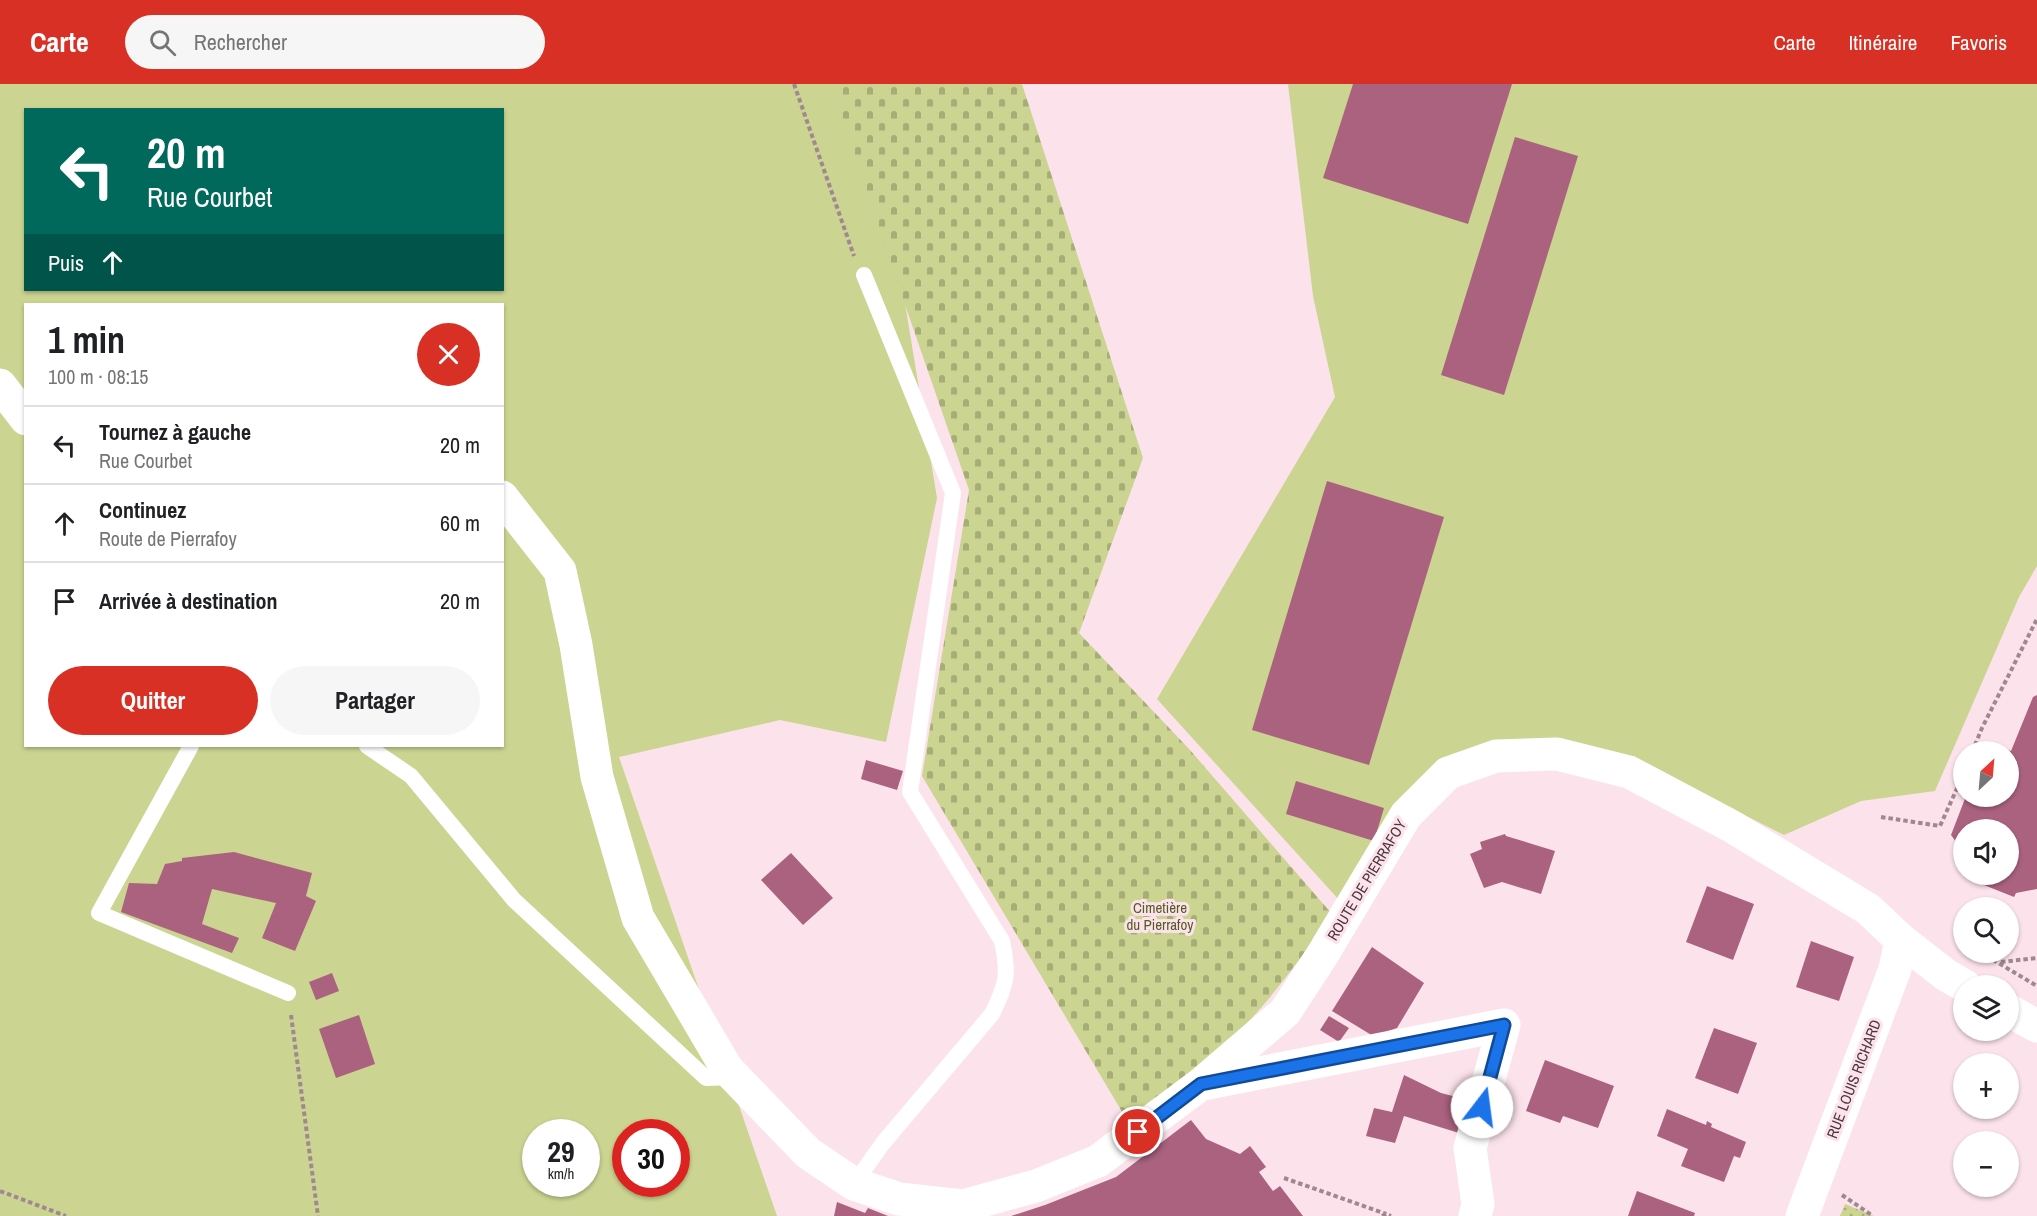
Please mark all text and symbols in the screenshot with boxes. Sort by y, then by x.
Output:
search box [125,15,545,69]
text: Carte [30,23,89,61]
icon: search [146,26,179,59]
text: Rechercher [194,27,287,57]
text: Carte [1773,28,1816,57]
text: Itinéraire [1849,28,1917,57]
text: Favoris [1950,28,2007,57]
text: 20 m [147,125,226,181]
icon: left [48,132,126,210]
text: Rue Courbet [147,179,273,215]
icon: ahead [96,246,129,279]
text: Puis [48,248,84,278]
text: 1 min [48,316,125,364]
button: close [417,323,480,386]
text: 100 m · 08:15 [48,363,148,390]
text: Tournez à gauche [99,417,251,447]
icon: left [48,429,81,462]
text: 20 m [440,430,480,460]
text: Rue Courbet [99,447,192,474]
text: Continuez [99,495,186,525]
icon: ahead [48,507,81,540]
text: 60 m [440,508,480,538]
text: Route de Pierrafoy [99,525,237,552]
icon: arrive [48,585,81,618]
text: Arrivée à destination [99,586,277,616]
text: 20 m [440,586,480,616]
button: Quitter [48,666,258,735]
button: Partager [270,666,480,735]
north arrow [1953,741,2019,807]
map controls [1953,741,2019,1197]
street label: ROUTE DE PIERRAFOY [1322,814,1412,944]
button: sound [1953,819,2019,885]
park label: Cimetière du Pierrafoy [1126,897,1194,935]
button: search [1953,897,2019,963]
button: layers [1953,975,2019,1041]
street label: RUE LOUIS RICHARD [1821,1016,1886,1141]
button: + [1953,1053,2019,1119]
position arrow [1450,1075,1514,1139]
pin [1112,1106,1163,1157]
icon: arrive [1121,1115,1154,1148]
speed limit sign: 30 [612,1119,690,1197]
text: 29 [547,1131,575,1171]
button: − [1953,1131,2019,1197]
text: km/h [548,1163,574,1184]

